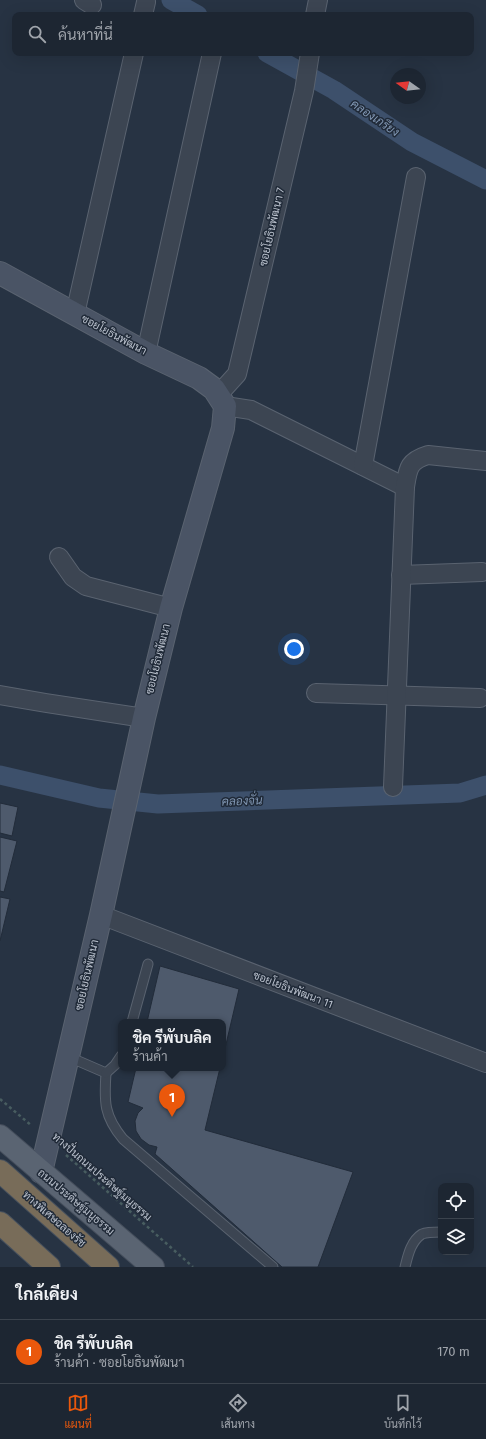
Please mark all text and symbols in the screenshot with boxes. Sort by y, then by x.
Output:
search box [12,12,474,56]
icon: search [26,23,48,45]
text: ค้นหาที่นี่ [58,26,113,44]
north arrow [390,68,426,104]
water label: คลองเกรียง [348,96,403,140]
street label: ซอยโยธินพัฒนา 7 [255,186,287,268]
street label: ซอยโยธินพัฒนา [79,311,150,358]
street label: ซอยโยธินพัฒนา [141,622,173,696]
your location [284,639,304,659]
water label: คลองจั่น [221,790,263,809]
street label: ซอยโยธินพัฒนา [71,938,101,1012]
street label: ซอยโยธินพัฒนา 11 [251,967,336,1011]
popup [118,1019,226,1071]
text: ชิค รีพับบลิค [132,1029,212,1047]
text: ร้านค้า [132,1049,167,1064]
pin: 1 [159,1084,185,1117]
street label: ทางปั่นถนนประดิษฐ์มนูธรรม [50,1130,154,1224]
street label: ถนนประดิษฐ์มนูธรรม [35,1166,117,1238]
map controls [438,1183,474,1255]
button: locate [438,1183,474,1219]
street label: ทางพิเศษฉลองรัช [20,1187,89,1250]
button: layers [438,1219,474,1255]
text: ใกล้เคียง [16,1284,78,1305]
text: ชิค รีพับบลิค [54,1335,133,1353]
text: 1 [26,1344,32,1359]
text: 170 m [437,1344,470,1359]
text: ร้านค้า · ซอยโยธินพัฒนา [54,1355,185,1370]
tab: แผนที่ [64,1392,92,1431]
tab: เส้นทาง [221,1392,255,1431]
tab: บันทึกไว้ [384,1392,422,1431]

